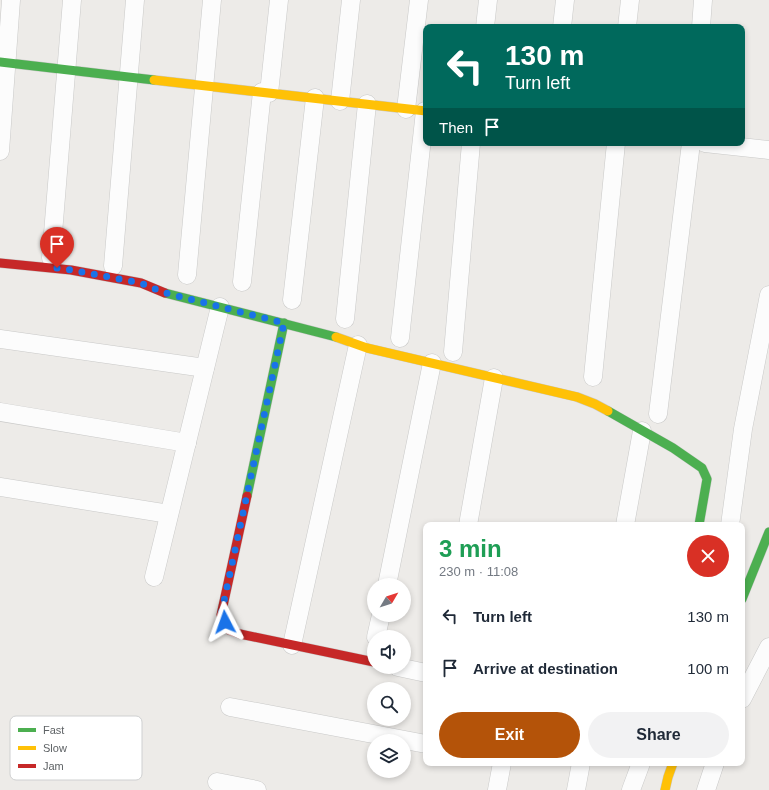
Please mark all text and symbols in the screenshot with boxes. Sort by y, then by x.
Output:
icon: left [439,40,491,92]
text: 130 m [505,40,584,71]
text: Turn left [505,73,570,93]
icon: arrive [481,116,503,138]
text: Then [439,119,473,136]
pin [40,227,74,268]
icon: arrive [46,233,68,255]
text: 3 min [439,535,502,562]
button: close [687,535,729,577]
text: 230 m · 11:08 [439,564,518,579]
north arrow [367,578,411,622]
map controls [367,578,411,778]
position arrow [204,601,246,643]
icon: left [439,605,461,627]
text: Turn left [473,608,532,625]
text: 130 m [687,608,729,625]
button: sound [367,630,411,674]
icon: arrive [439,657,461,679]
text: Arrive at destination [473,660,618,677]
text: 100 m [687,660,729,677]
button: search [367,682,411,726]
button: Exit [439,712,580,758]
button: Share [588,712,729,758]
legend [10,716,142,780]
text: Fast [43,724,64,736]
button: layers [367,734,411,778]
text: Slow [43,742,67,754]
text: Jam [43,760,64,772]

